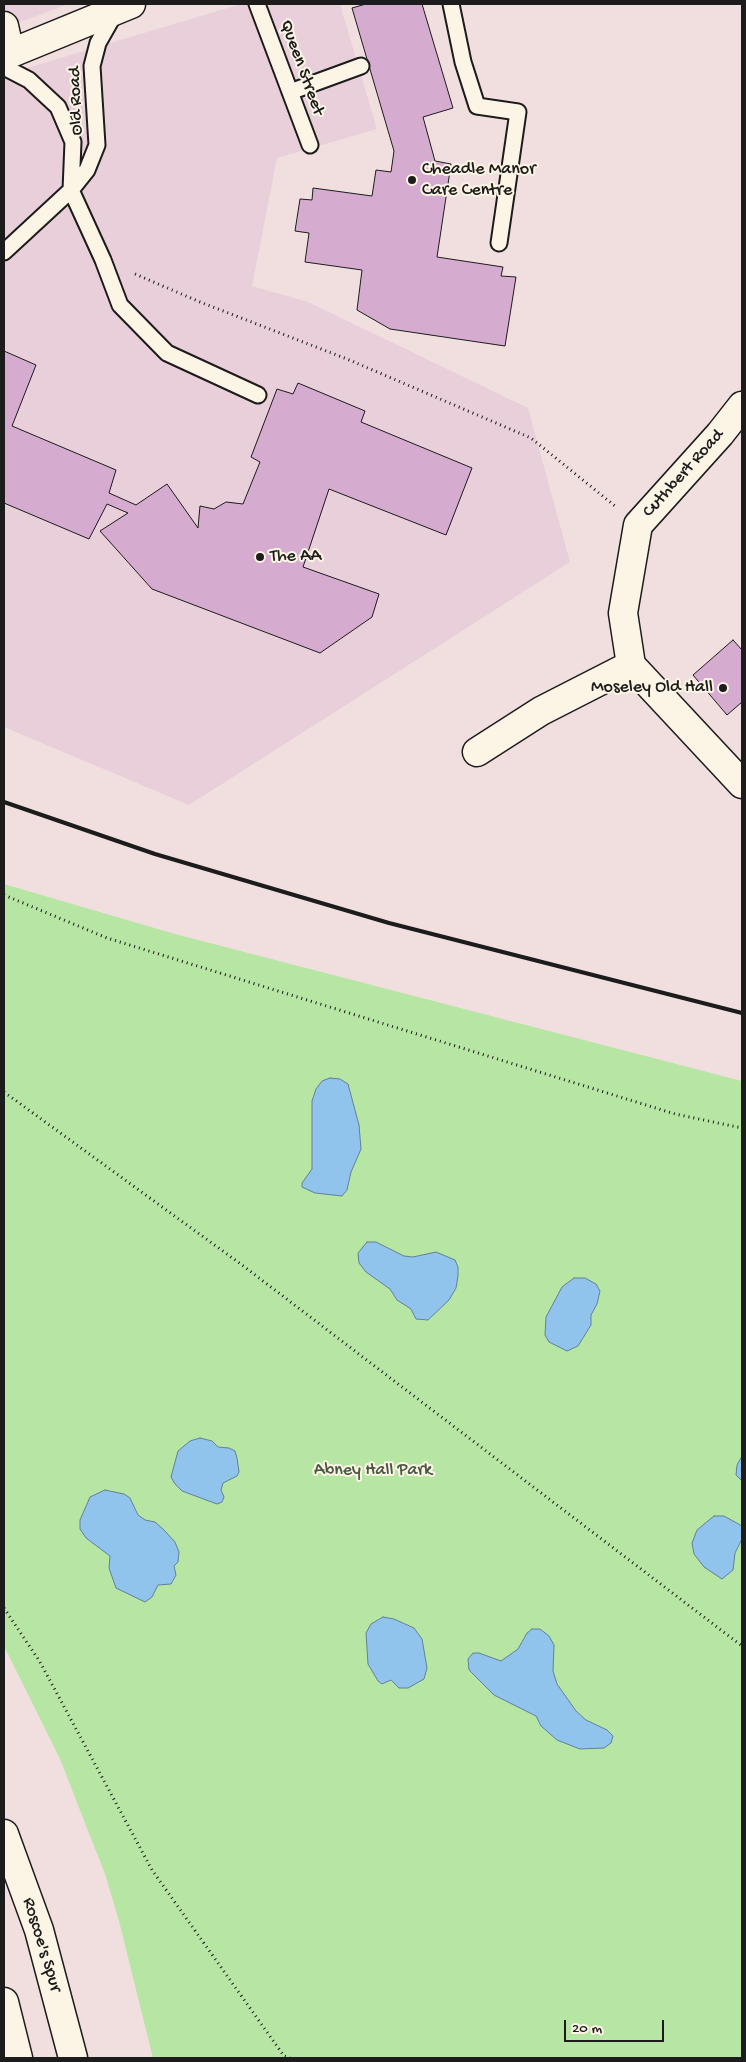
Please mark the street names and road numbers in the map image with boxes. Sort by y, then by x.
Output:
street label: Queen Street [274,17,328,119]
street label: Old Road [65,66,89,136]
street label: Cuthbert Road [639,425,729,523]
street label: Roscoe's Spur [16,1895,66,1995]

